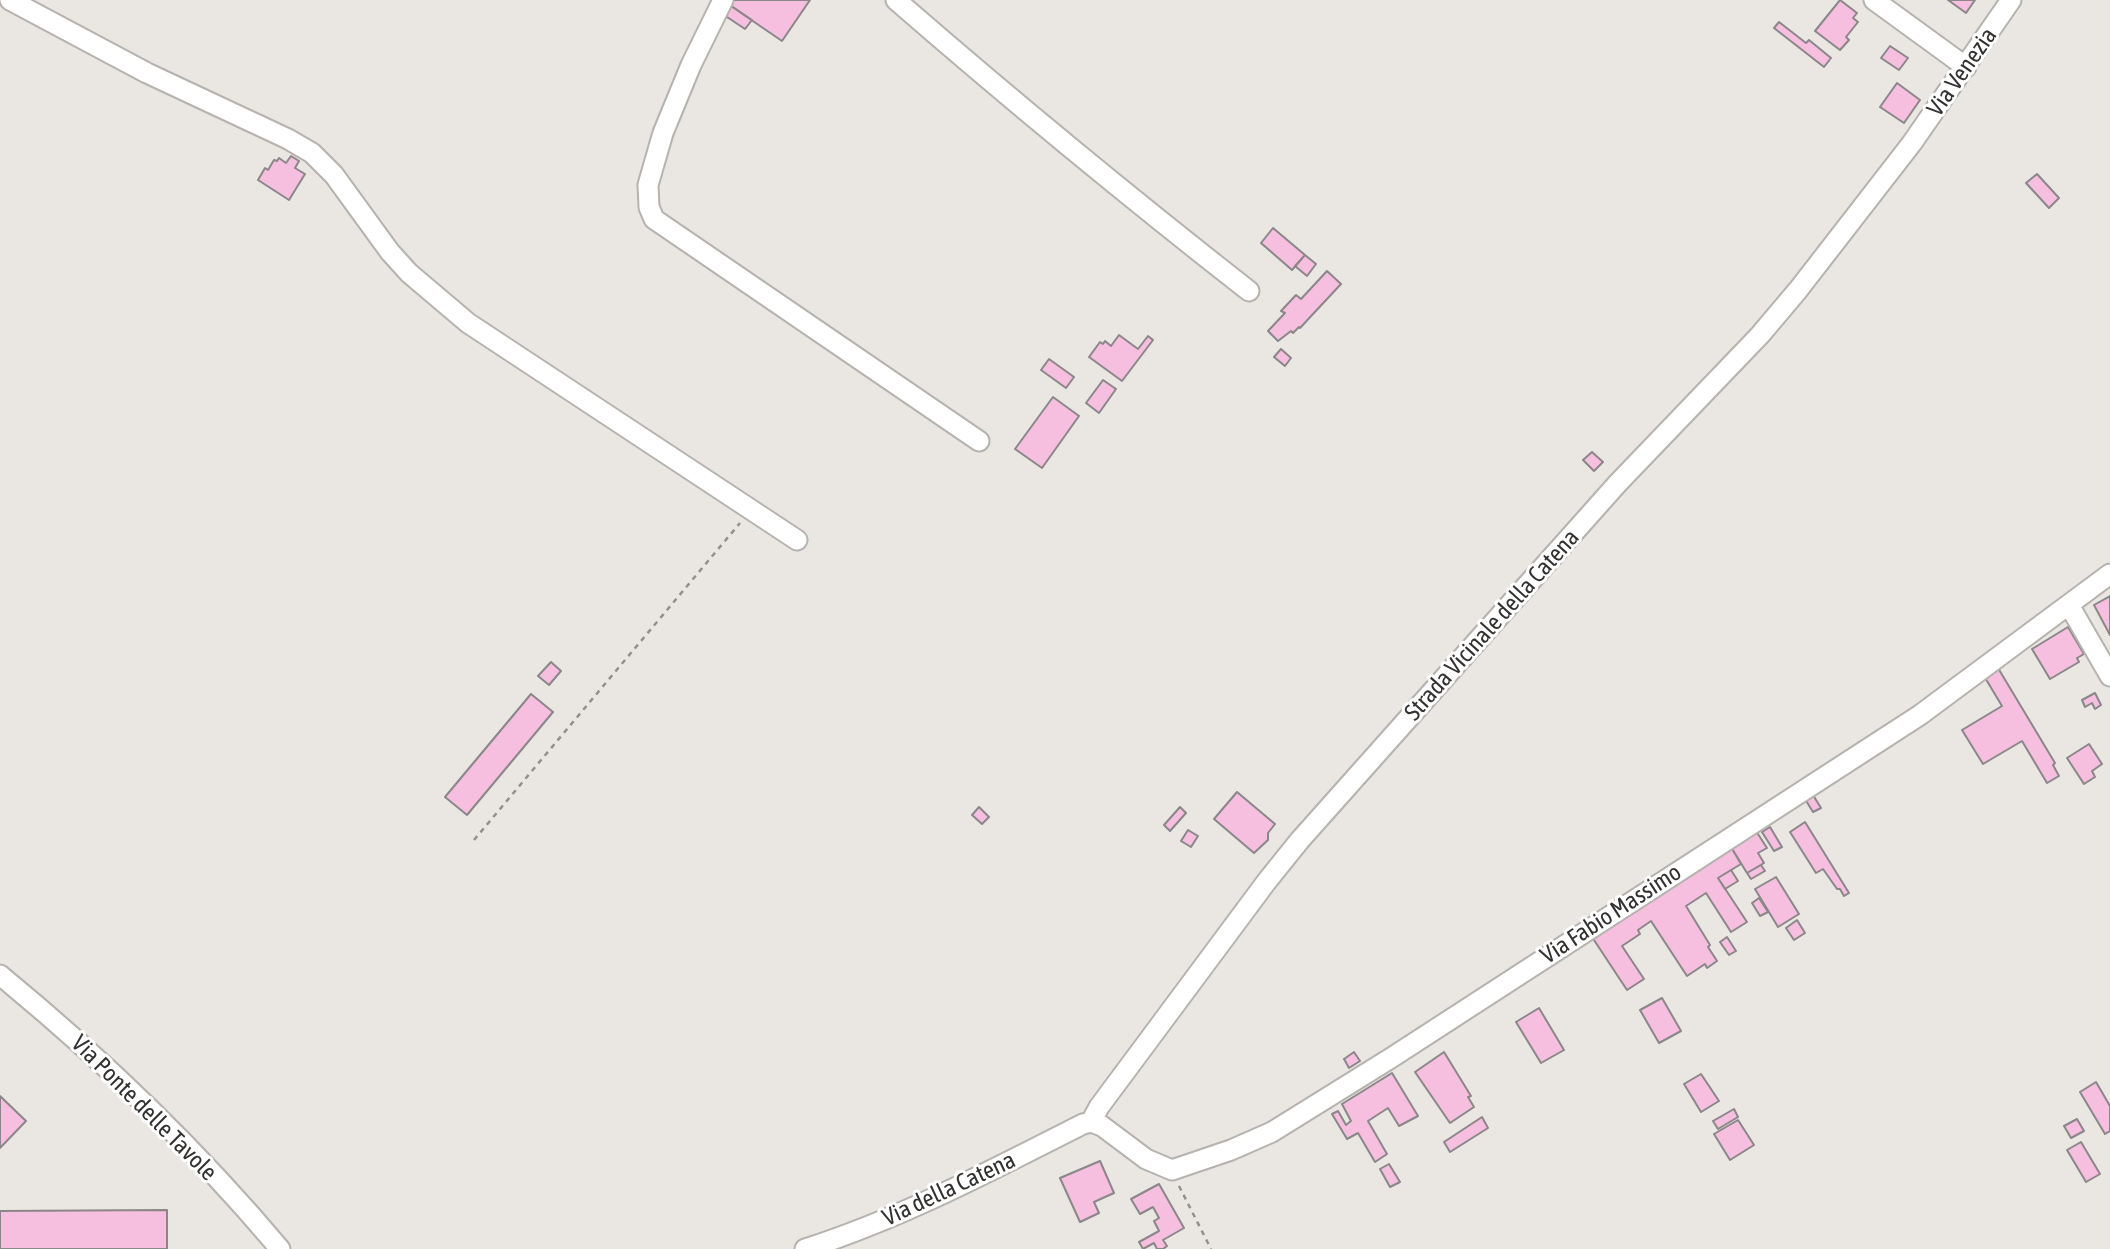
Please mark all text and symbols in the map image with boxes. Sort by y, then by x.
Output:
street label: Via Venezia [1921,22,2003,122]
street label: Strada Vicinale della Catena [1399,524,1585,726]
street label: Via Fabio Massimo [1535,858,1687,970]
street label: Via Ponte delle Tavole [65,1029,223,1187]
street label: Via della Catena [878,1146,1020,1232]

